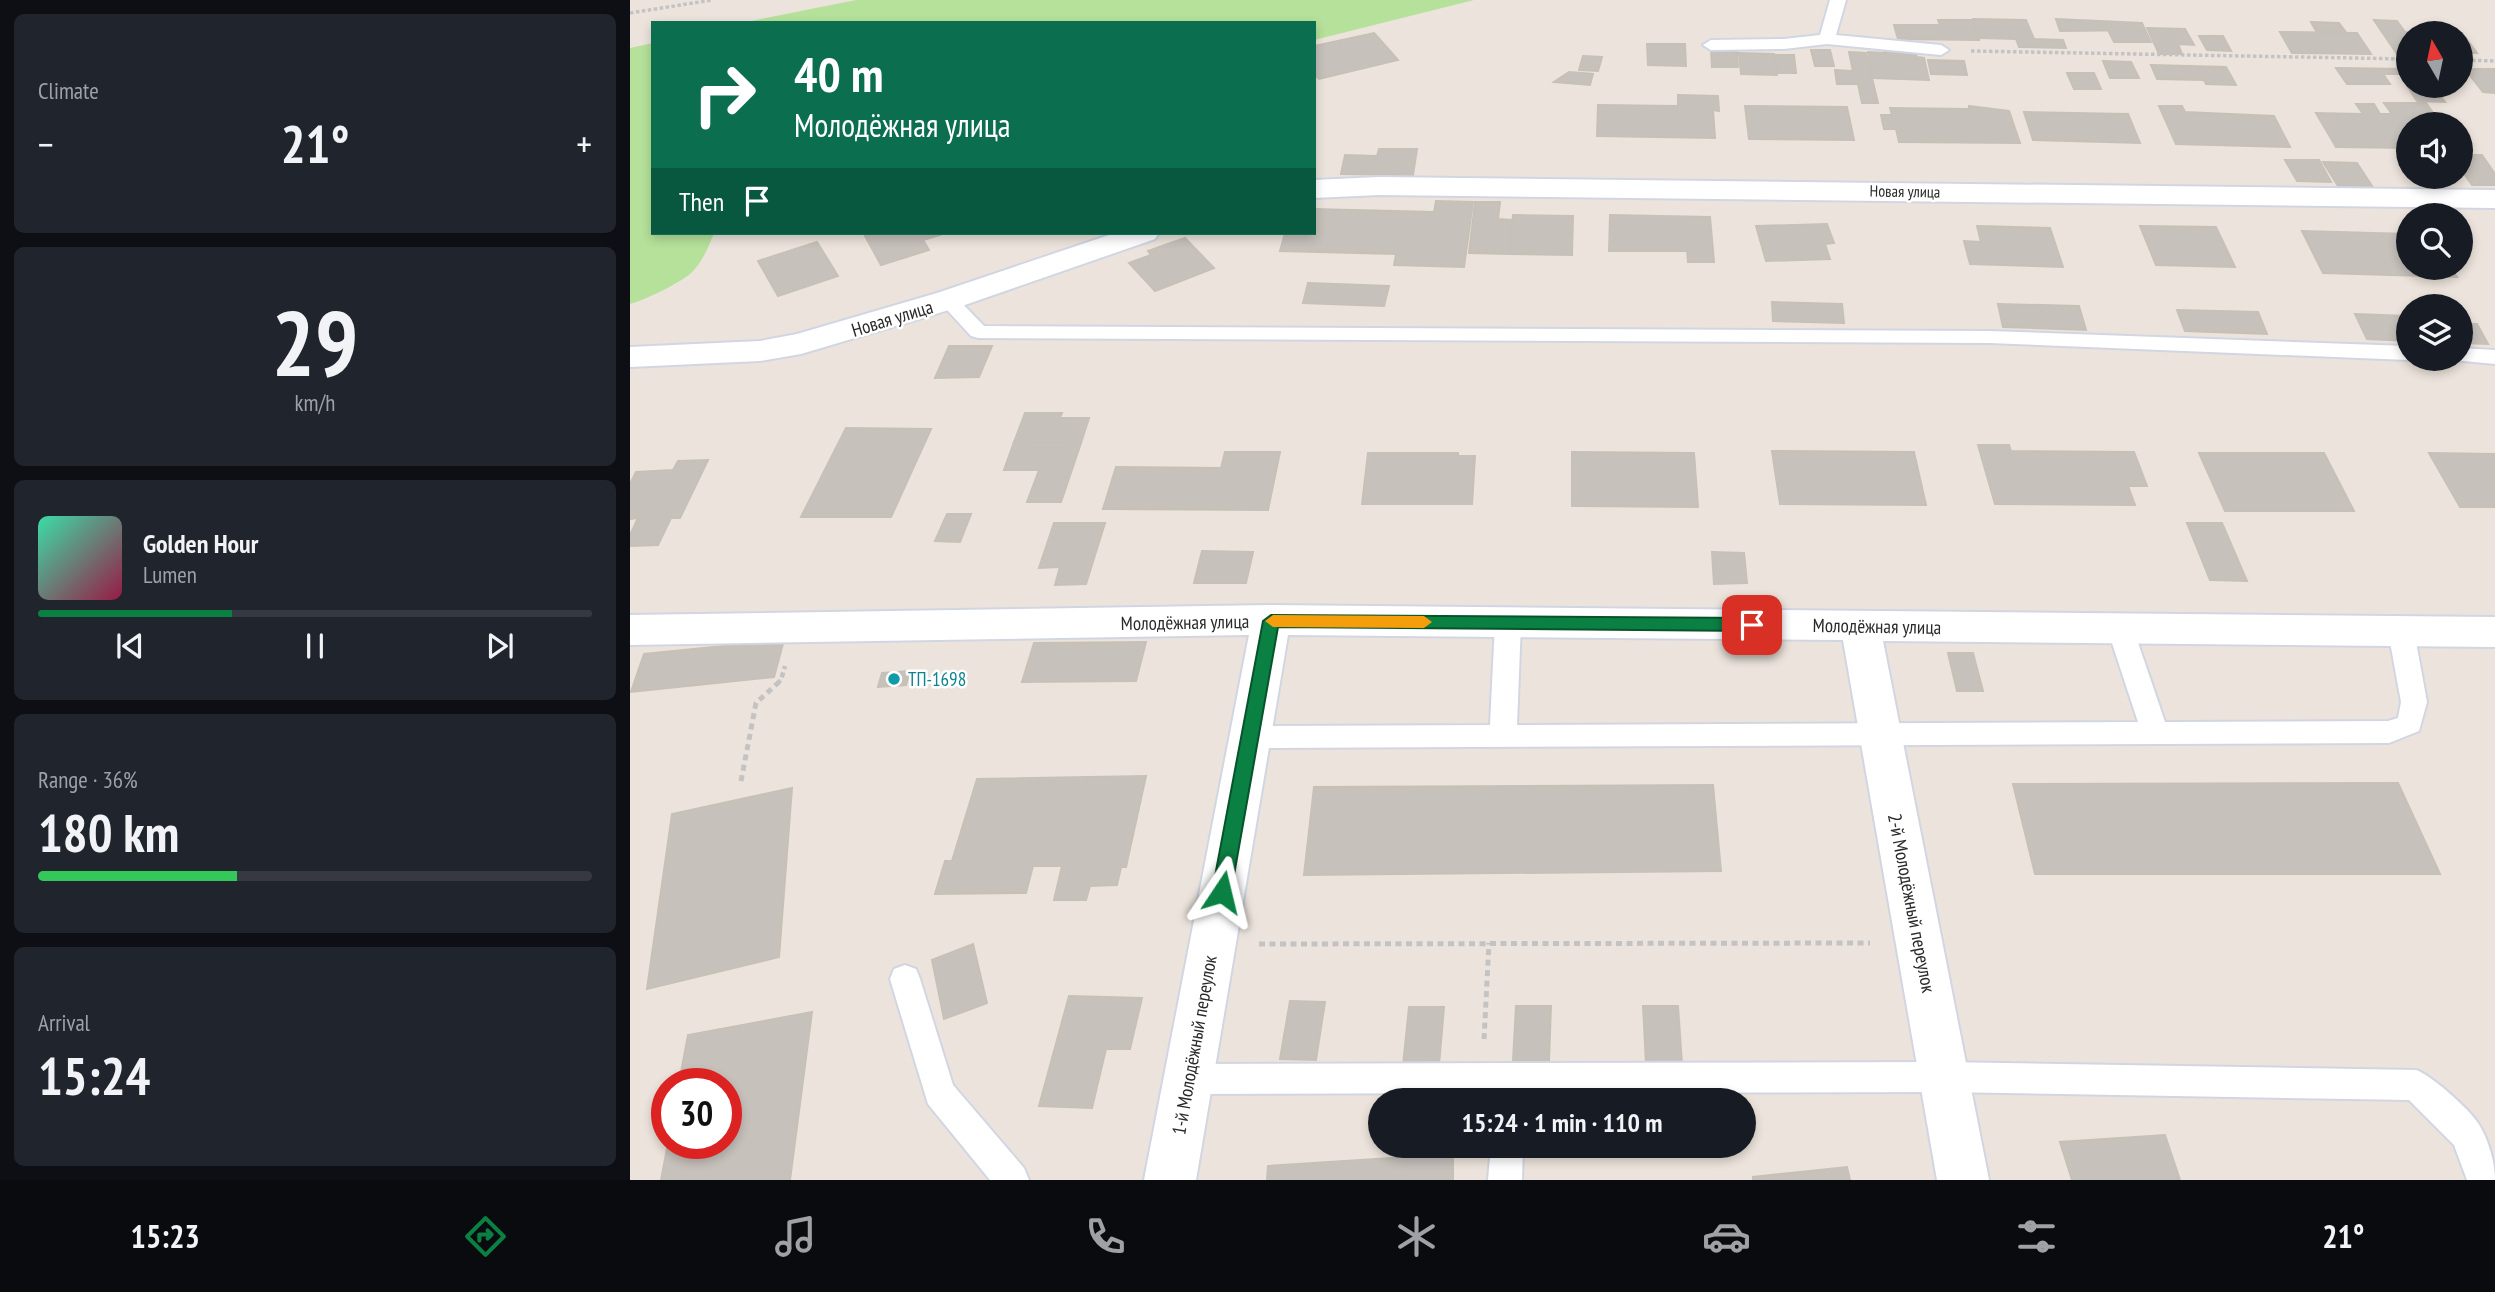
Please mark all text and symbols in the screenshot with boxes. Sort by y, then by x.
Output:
north arrow [2396,21,2473,98]
map controls [2396,21,2473,371]
text: 40 m [794,42,883,106]
icon: right [679,49,770,140]
text: Climate [38,76,99,105]
text: Молодёжная улица [794,104,1011,146]
text: 21° [281,110,349,177]
button: sound [2396,112,2473,189]
text: − [38,119,54,168]
text: + [576,119,592,168]
street label: Новая улица [1870,180,1940,202]
icon: arrive [738,182,776,220]
text: Then [679,185,724,218]
button: search [2396,203,2473,280]
text: 29 [272,283,359,401]
street label: Новая улица [848,294,936,342]
button: layers [2396,294,2473,371]
text: km/h [295,388,335,417]
text: Golden Hour [143,527,258,560]
text: Lumen [143,560,197,589]
pin [1722,595,1782,655]
icon: arrive [1733,606,1771,644]
street label: Молодёжная улица [1120,609,1250,635]
street label: Молодёжная улица [1812,613,1942,639]
icon: previous [111,627,149,665]
icon: pause [296,627,334,665]
icon: next [481,627,519,665]
place label: ТП-1698 [908,667,966,691]
marker: ТП-1698 [886,671,902,687]
text: Range · 36% [38,765,138,794]
text: 180 km [38,799,179,866]
street label: 2-й Молодёжный переулок [1883,811,1941,995]
position arrow [1185,855,1259,929]
street label: 1-й Молодёжный переулок [1166,953,1222,1137]
text: Arrival [38,1008,90,1037]
text: 15:24 [38,1042,150,1109]
speed limit sign: 30 [651,1068,742,1159]
text: 15:24 · 1 min · 110 m [1462,1106,1662,1139]
icon: directions [461,1212,510,1261]
icon: music [771,1212,820,1261]
icon: phone [1081,1212,1130,1261]
icon: climate [1392,1212,1441,1261]
icon: car [1702,1212,1751,1261]
icon: filters [2012,1212,2061,1261]
text: 15:23 [131,1215,200,1257]
text: 21° [2322,1215,2364,1257]

